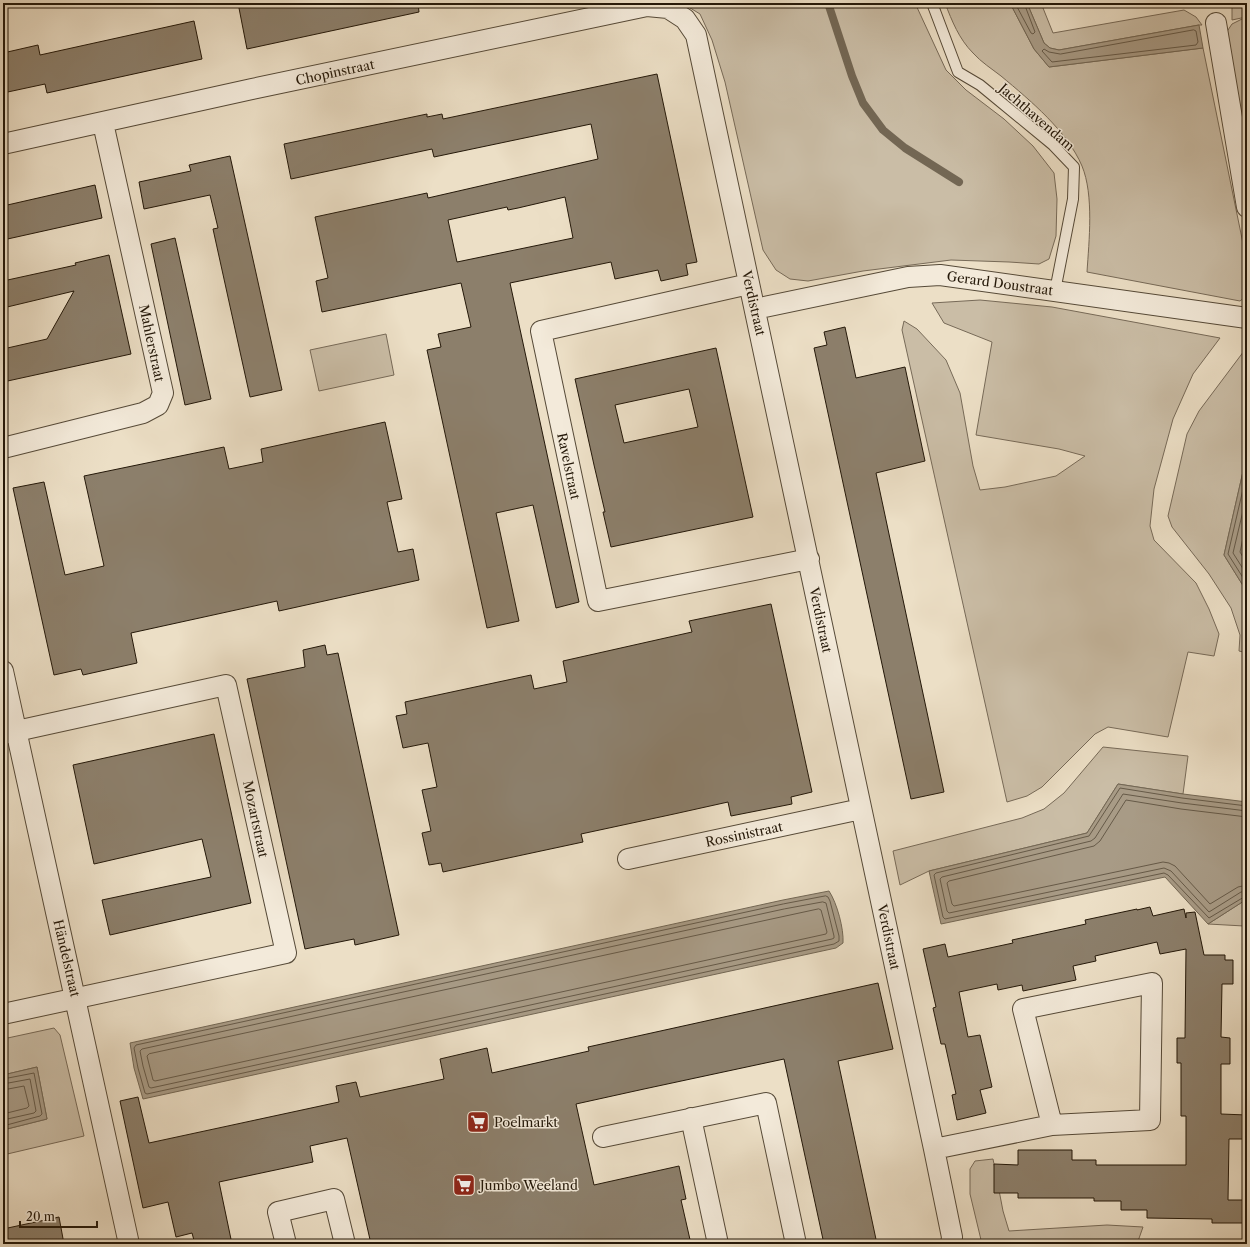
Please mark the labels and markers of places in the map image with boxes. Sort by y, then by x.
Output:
supermarket icon: Poelmarkt [465,1109,491,1135]
place label: Poelmarkt [494,1114,558,1130]
supermarket icon: Jumbo Weeland [451,1172,477,1198]
place label: Jumbo Weeland [478,1177,578,1193]

